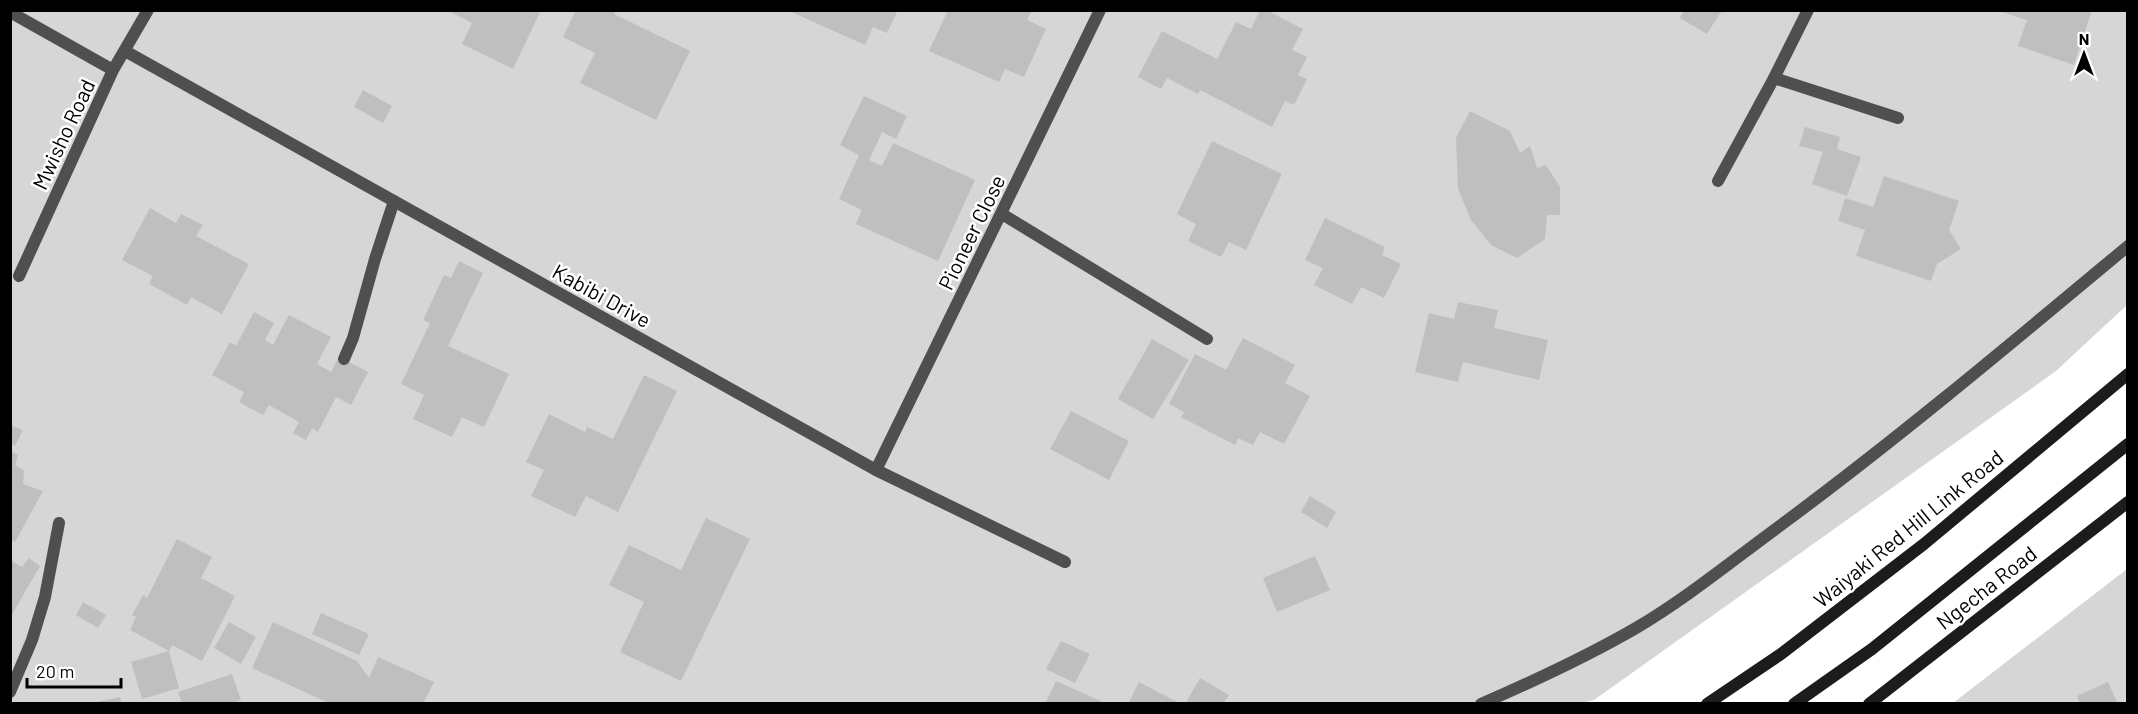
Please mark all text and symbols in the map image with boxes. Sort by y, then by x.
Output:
north arrow [2054,24,2114,84]
text: N [2079,29,2089,48]
street label: Mwisho Road [27,75,99,193]
street label: Pioneer Close [932,170,1010,294]
street label: Kabibi Drive [549,258,655,332]
street label: Waiyaki Red Hill Link Road [1808,444,2008,612]
street label: Ngecha Road [1931,540,2041,634]
scale bar [27,651,122,689]
text: 20 m [36,660,74,682]

